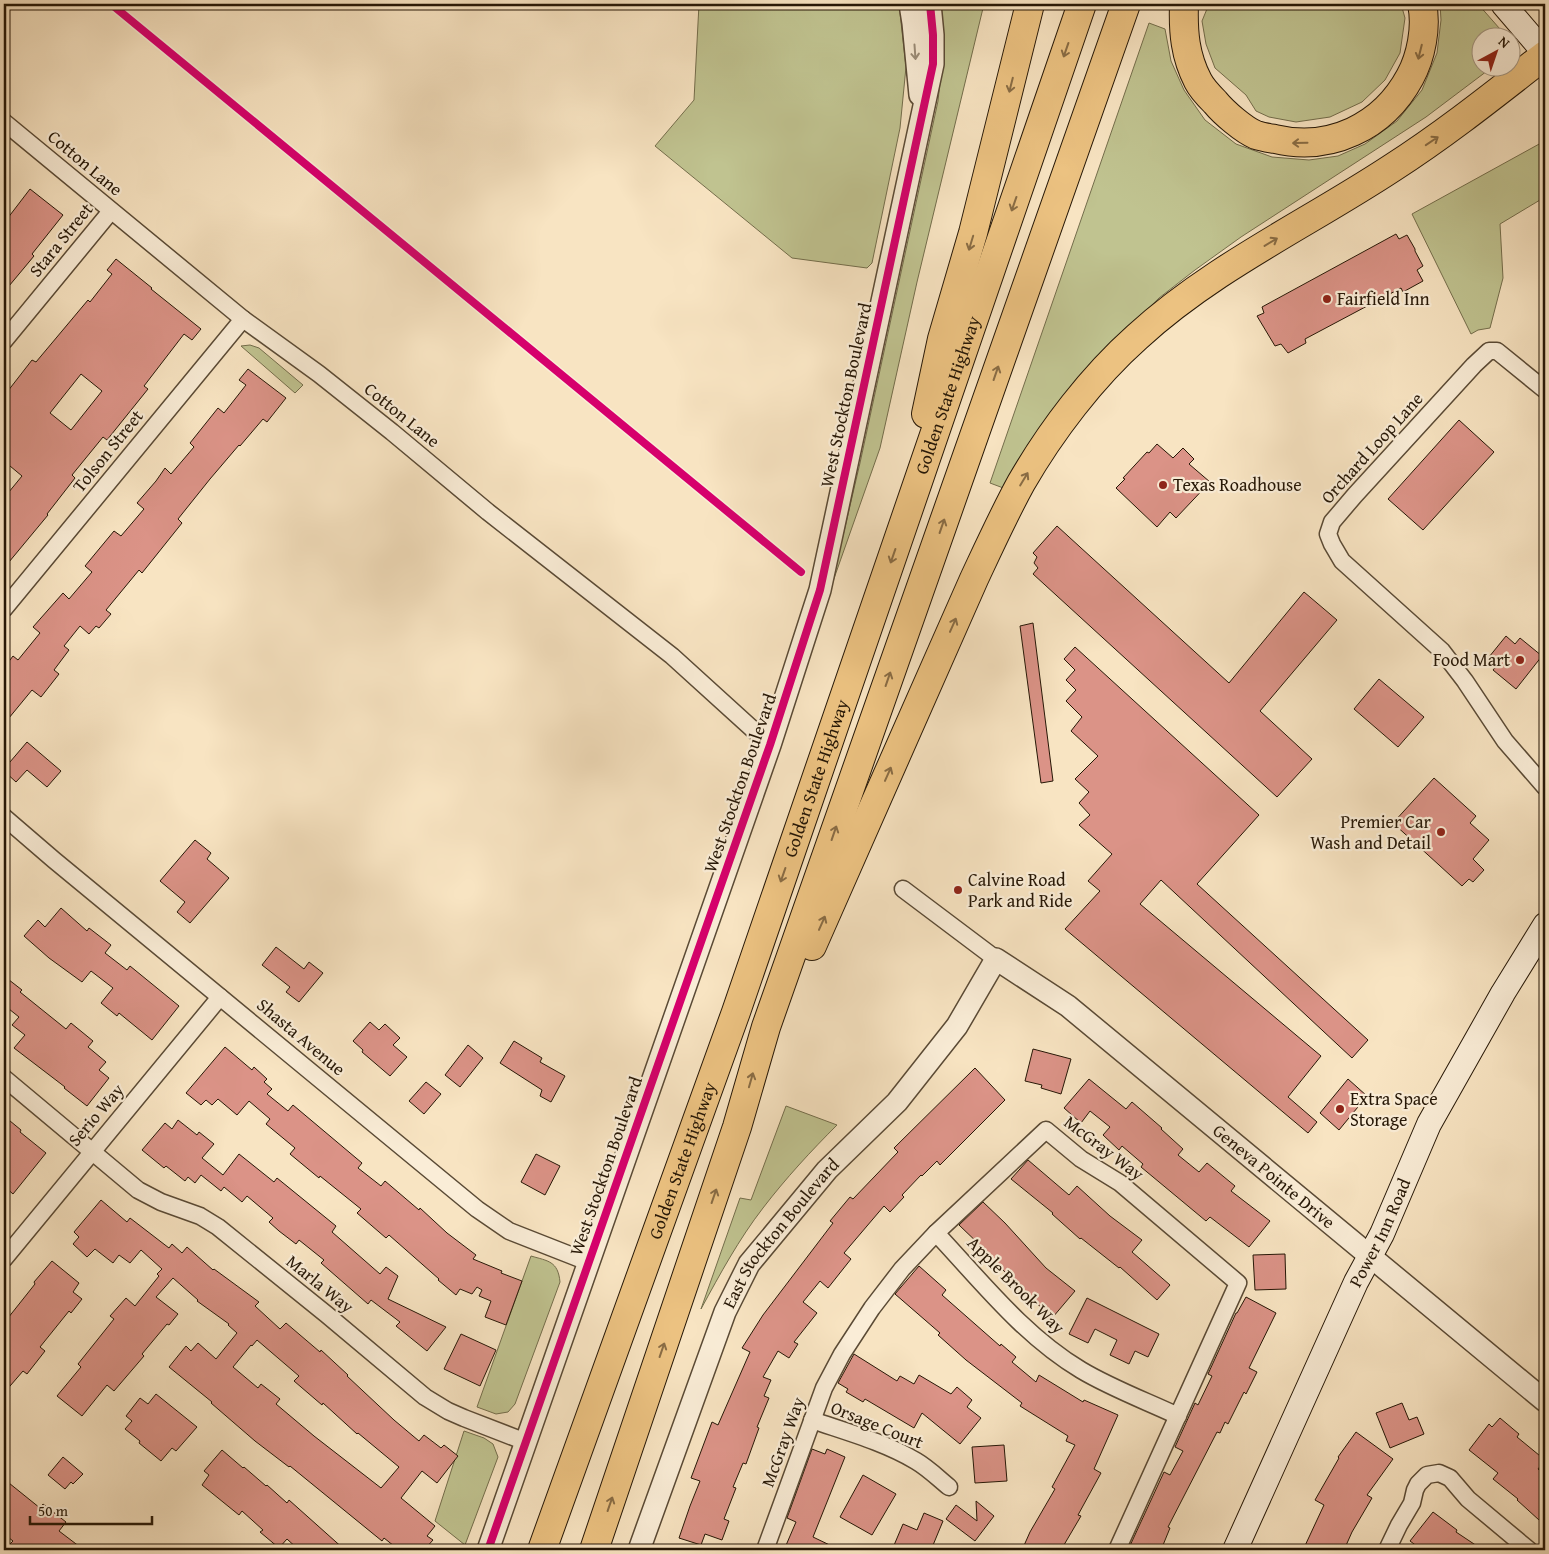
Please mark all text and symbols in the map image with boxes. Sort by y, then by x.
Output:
north arrow [1472,28,1522,78]
text: N [1494,31,1515,53]
one-way arrow [1061,42,1071,58]
one-way arrow [1415,43,1424,59]
one-way arrow [911,44,920,60]
one-way arrow [1005,77,1015,93]
street label: Cotton Lane [42,123,129,202]
one-way arrow [1424,136,1438,146]
one-way arrow [1292,138,1308,148]
one-way arrow [1009,195,1018,211]
street label: Stara Street [22,196,99,283]
one-way arrow [965,234,975,250]
one-way arrow [1264,237,1278,247]
place label: Fairfield Inn [1337,285,1430,312]
marker: Fairfield Inn [1321,293,1333,305]
street label: West Stockton Boulevard [813,300,878,490]
street label: Golden State Highway [908,312,987,478]
one-way arrow [992,366,1001,381]
street label: Cotton Lane [359,376,446,454]
street label: Orchard Loop Lane [1314,386,1429,509]
street label: Tolson Street [66,403,150,498]
place label: Texas Roadhouse [1173,471,1302,498]
one-way arrow [1019,473,1029,487]
marker: Texas Roadhouse [1157,479,1169,491]
one-way arrow [938,519,947,534]
one-way arrow [888,548,897,563]
one-way arrow [949,618,959,633]
place label: Food Mart [1433,646,1511,673]
marker: Food Mart [1514,654,1526,666]
one-way arrow [884,672,893,688]
street label: West Stockton Boulevard [696,689,783,876]
street label: Golden State Highway [776,695,855,861]
one-way arrow [883,767,893,782]
place label: Premier Car Wash and Detail [1310,808,1432,856]
one-way arrow [830,825,839,841]
marker: Premier Car Wash and Detail [1435,826,1447,838]
place label: Calvine Road Park and Ride [968,866,1072,914]
one-way arrow [778,867,787,882]
marker: Calvine Road Park and Ride [952,884,964,896]
one-way arrow [818,916,828,931]
street label: Shasta Avenue [251,991,352,1082]
street label: West Stockton Boulevard [562,1072,649,1259]
one-way arrow [746,1073,756,1089]
street label: Serio Way [61,1077,130,1152]
street label: Golden State Highway [641,1078,723,1243]
place label: Extra Space Storage [1350,1085,1438,1133]
marker: Extra Space Storage [1334,1103,1346,1115]
street label: McGray Way [1059,1109,1150,1187]
street label: Geneva Pointe Drive [1207,1117,1341,1235]
street label: East Stockton Boulevard [715,1151,845,1313]
street label: Power Inn Road [1342,1173,1417,1292]
one-way arrow [710,1189,719,1205]
street label: Apple Brook Way [961,1230,1071,1340]
street label: Marla Way [281,1248,360,1319]
one-way arrow [658,1343,667,1359]
street label: McGray Way [754,1393,811,1491]
street label: Orsage Court [827,1394,928,1456]
scale bar [30,1494,152,1526]
one-way arrow [606,1497,615,1512]
text: 50 m [38,1500,69,1521]

